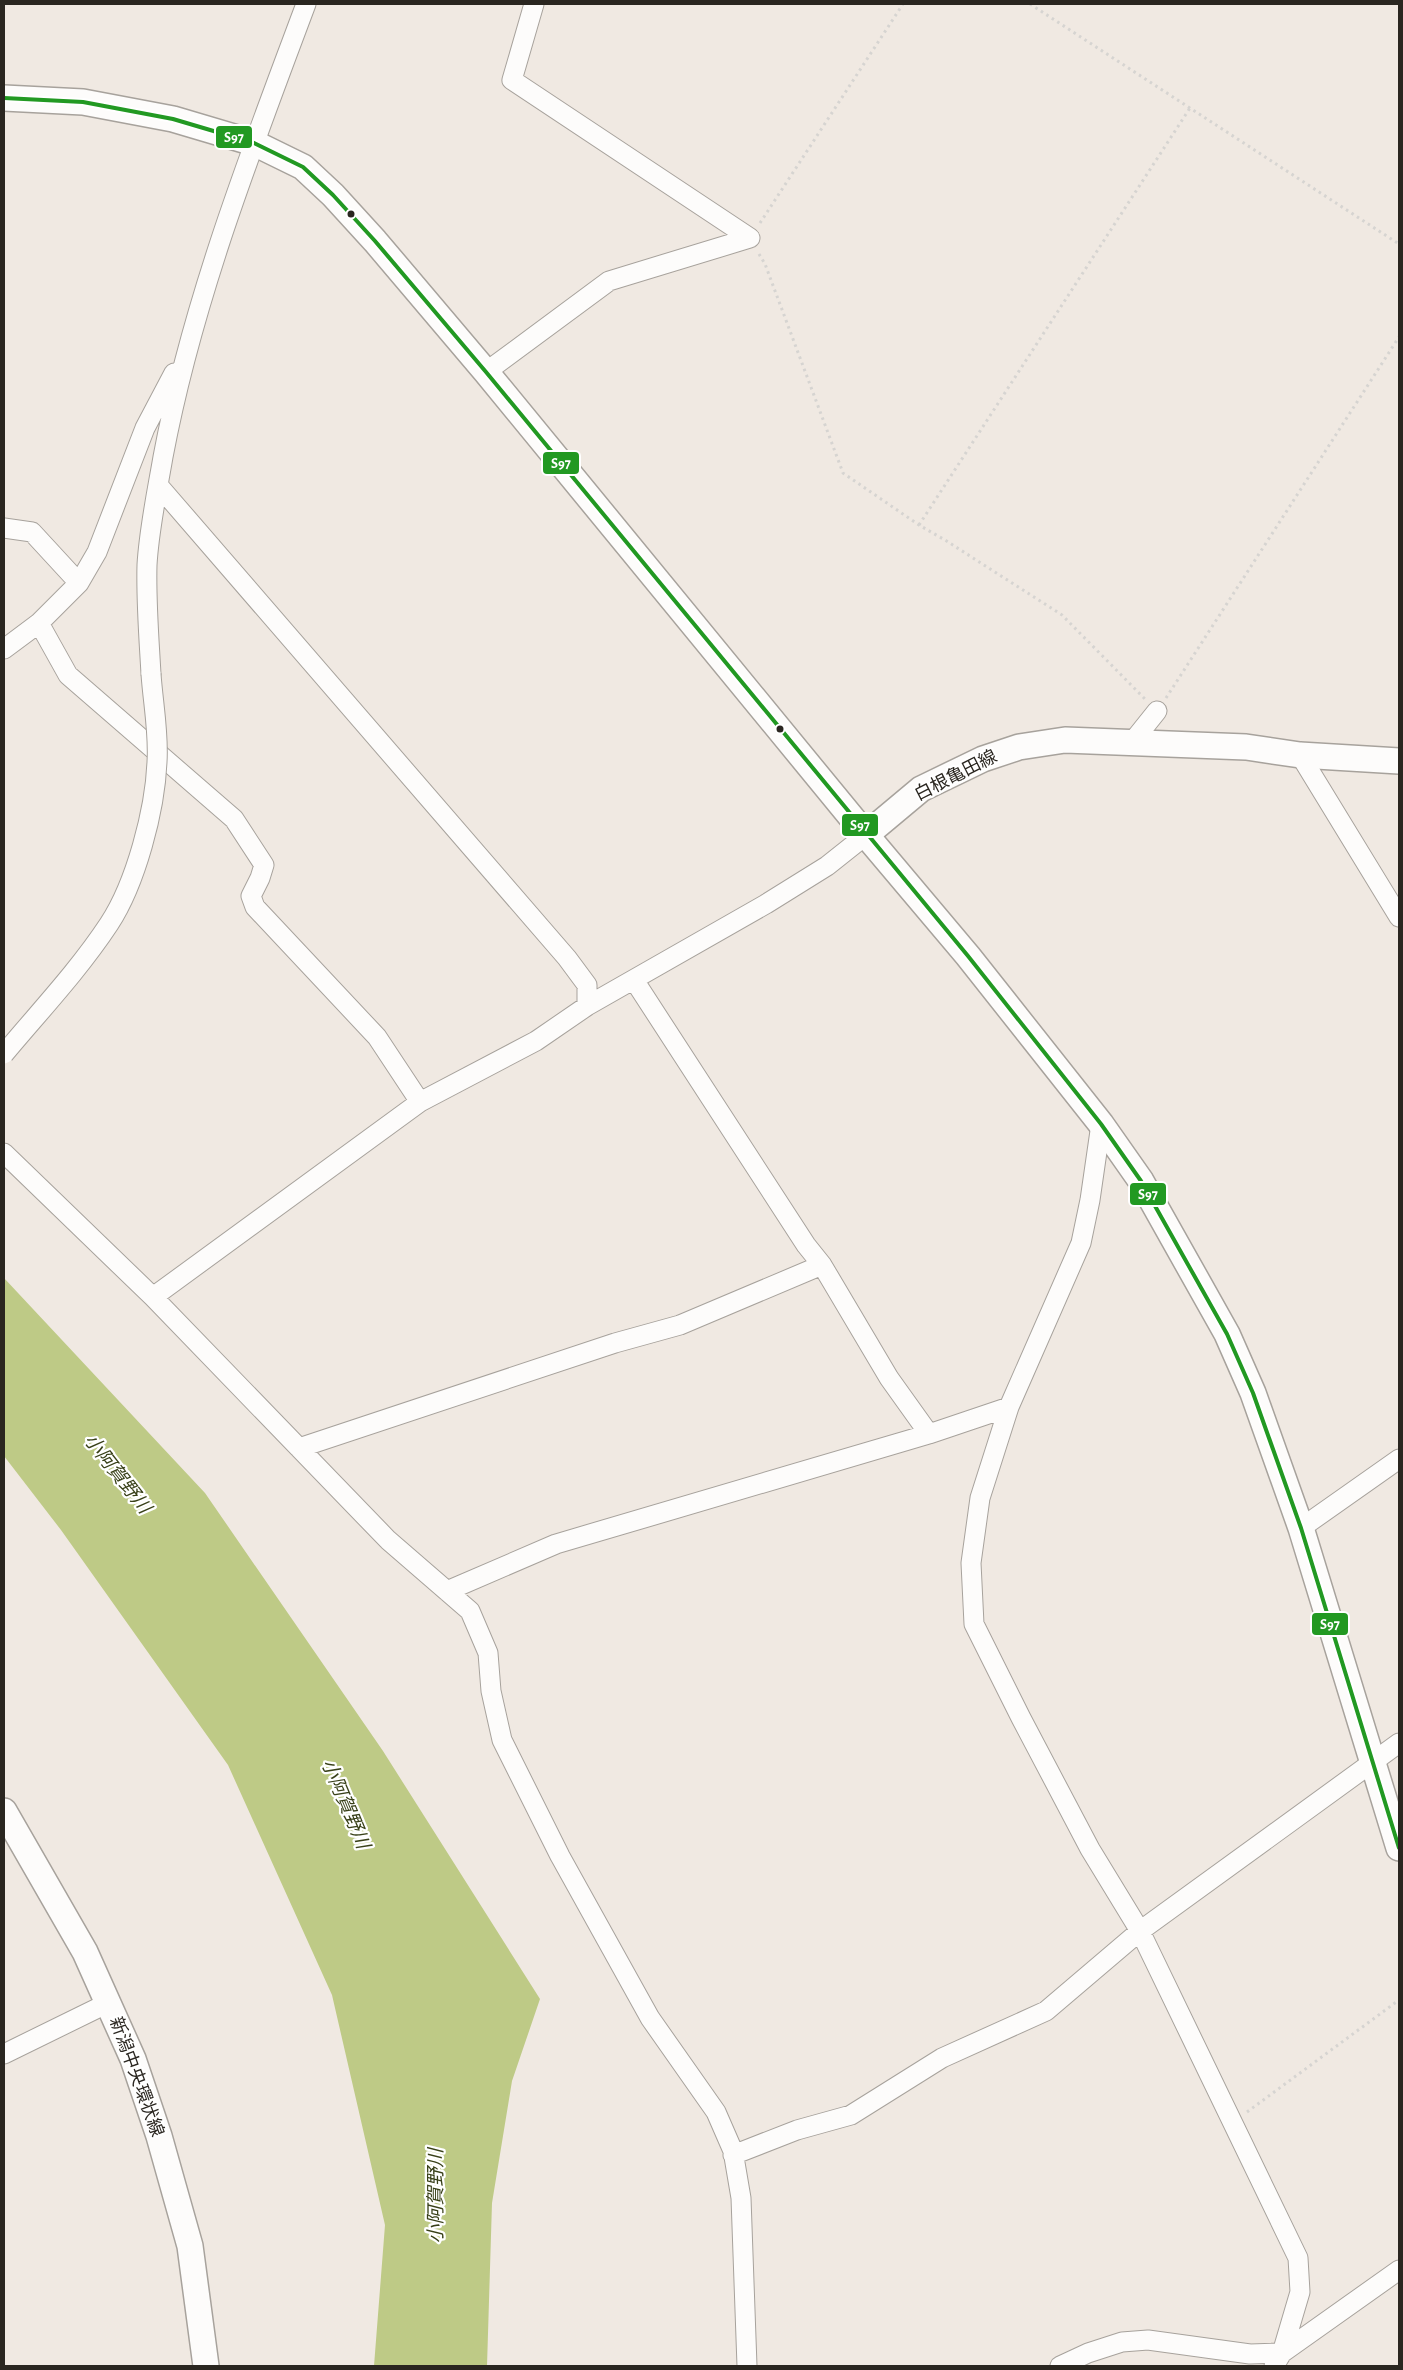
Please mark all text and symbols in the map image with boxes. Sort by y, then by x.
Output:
line badge: S97 [215,125,253,149]
text: S97 [224,131,244,145]
unlabelled marker [346,209,356,219]
line badge: S97 [542,451,580,475]
text: S97 [551,457,571,471]
unlabelled marker [775,724,785,734]
street label: 白根亀田線 [911,746,1000,804]
line badge: S97 [841,813,879,837]
text: S97 [850,819,870,833]
line badge: S97 [1129,1182,1167,1206]
text: S97 [1138,1188,1158,1202]
water label: 小阿賀野川 [80,1430,156,1519]
line badge: S97 [1311,1612,1349,1636]
text: S97 [1320,1618,1340,1632]
water label: 小阿賀野川 [318,1756,374,1853]
street label: 新潟中央環状線 [106,2014,168,2139]
water label: 小阿賀野川 [426,2147,446,2244]

